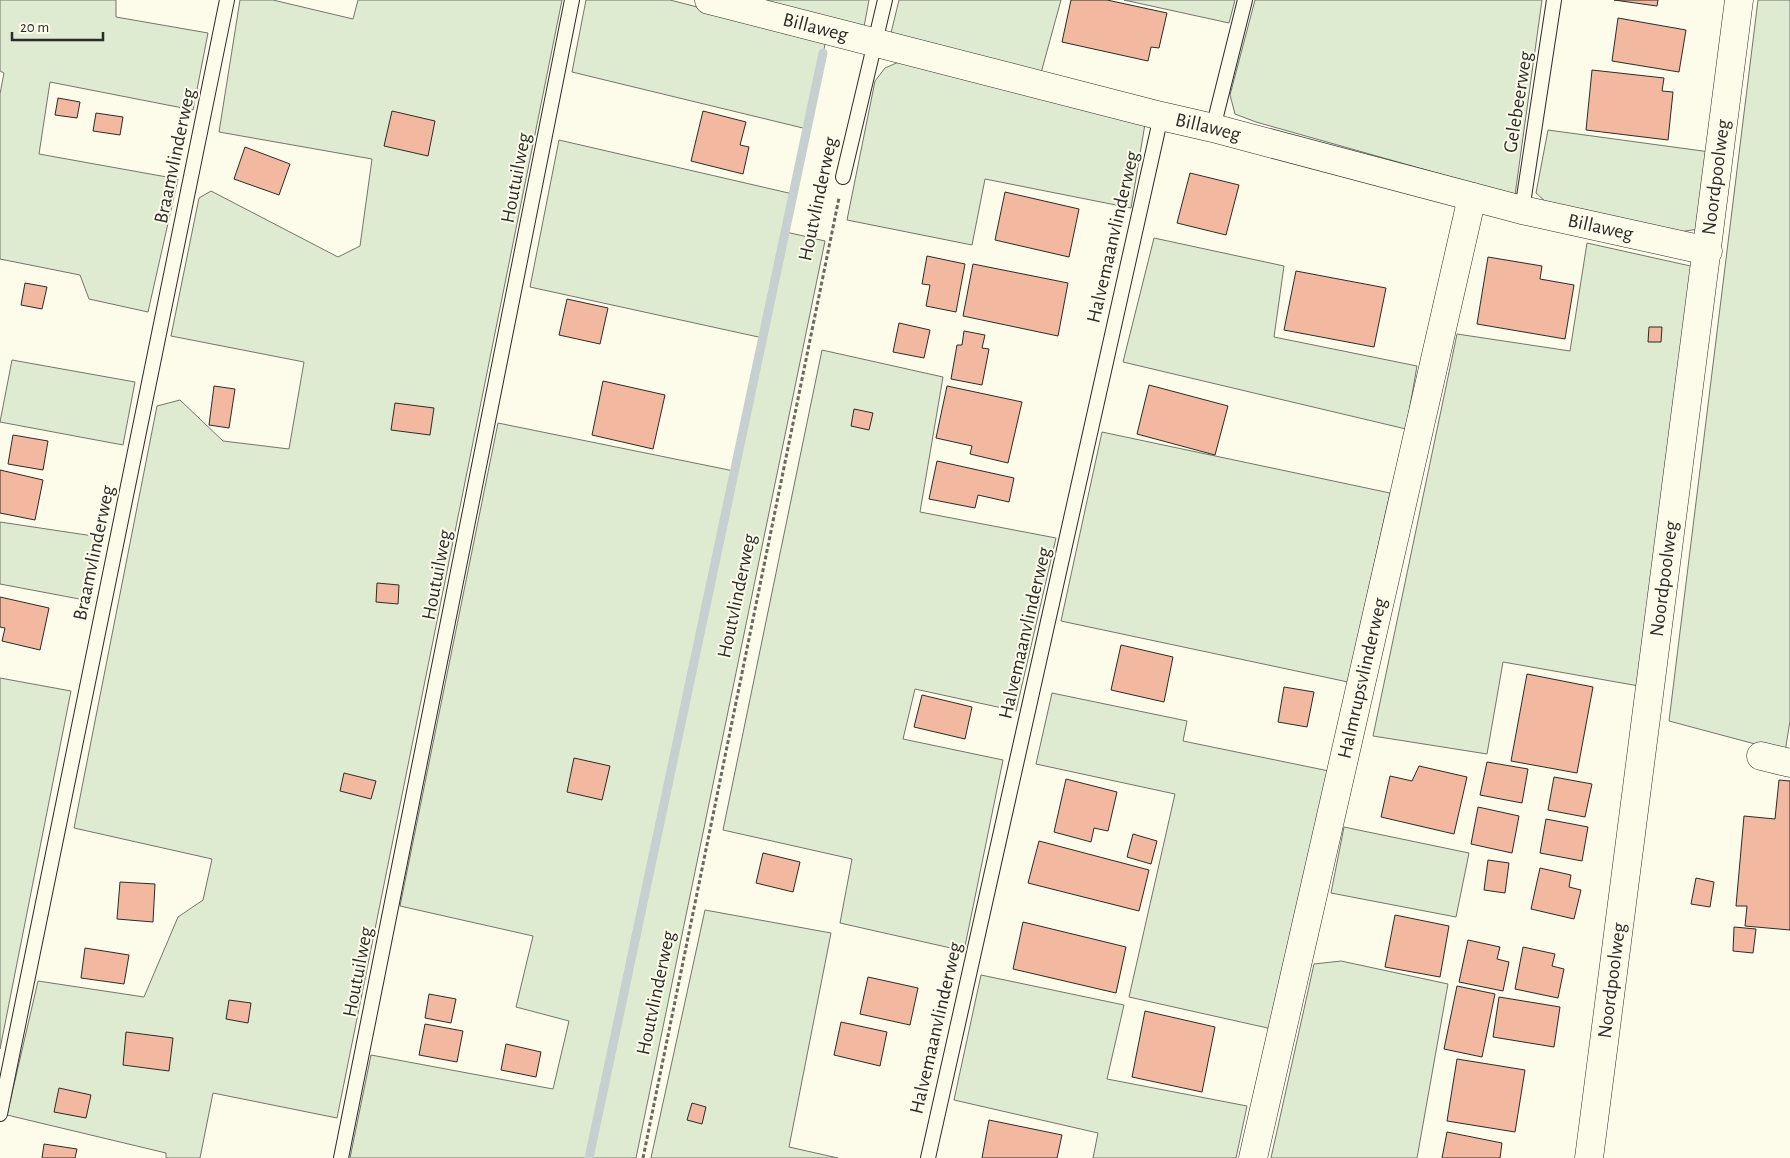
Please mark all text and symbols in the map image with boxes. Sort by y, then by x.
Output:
street label: Billaweg [781,9,850,45]
scale bar [12,10,104,42]
text: 20 m [20,20,49,35]
street label: Gelebeerweg [1500,50,1536,154]
street label: Braamvlinderweg [151,86,199,225]
street label: Billaweg [1173,110,1243,145]
street label: Noordpoolweg [1699,118,1733,236]
street label: Houtuilweg [497,131,535,225]
street label: Houtvlinderweg [795,135,841,263]
street label: Halvemaanvlinderweg [1083,149,1143,325]
street label: Billaweg [1566,210,1635,244]
street label: Braamvlinderweg [70,483,118,622]
street label: Noordpoolweg [1647,520,1681,638]
street label: Houtuilweg [418,528,456,622]
street label: Houtvlinderweg [714,532,760,660]
street label: Halvemaanvlinderweg [995,545,1055,721]
street label: Halmrupsvlinderweg [1334,596,1390,761]
street label: Noordpoolweg [1595,921,1629,1039]
street label: Houtuilweg [339,925,377,1019]
street label: Houtvlinderweg [633,929,679,1057]
street label: Halvemaanvlinderweg [906,940,966,1116]

